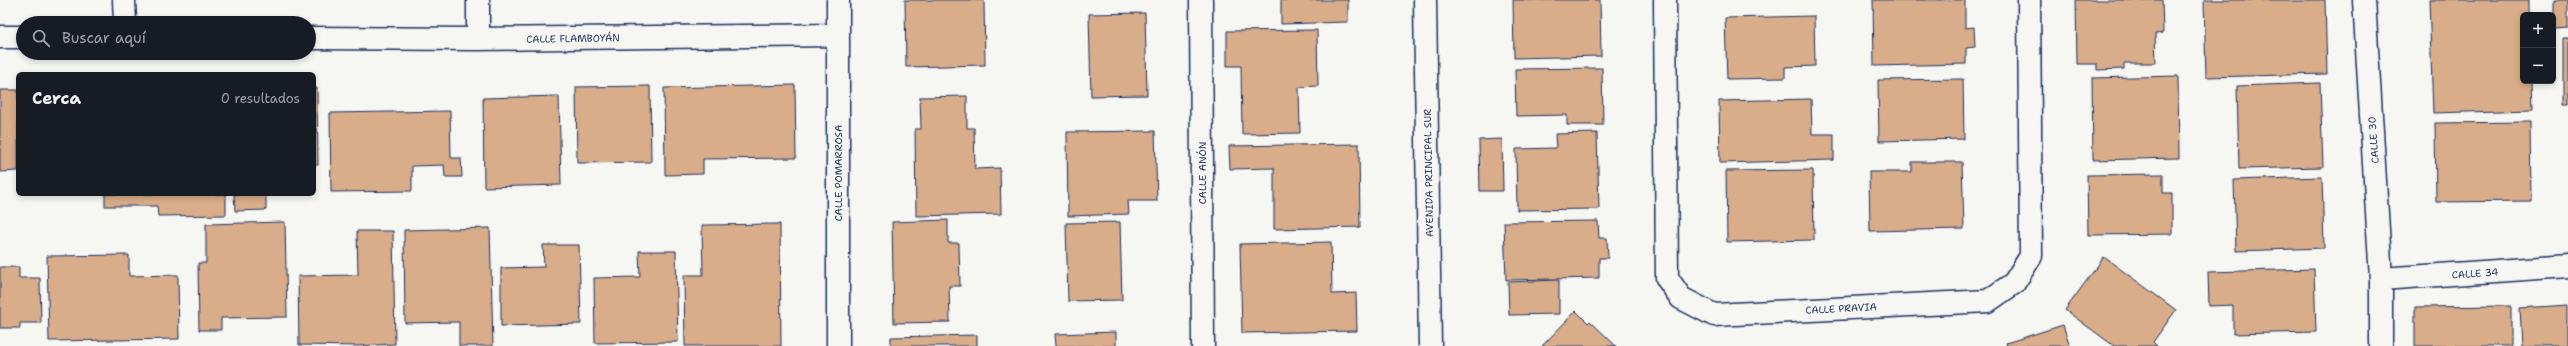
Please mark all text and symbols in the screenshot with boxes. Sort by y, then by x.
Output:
map controls [2520,12,2556,84]
button: + [2520,12,2556,48]
search box [16,16,316,60]
icon: search [30,27,52,49]
text: Buscar aquí [62,28,146,48]
street label: CALLE FLAMBOYÁN [526,31,620,46]
button: − [2520,48,2556,84]
text: Cerca [32,87,81,109]
text: 0 resultados [221,90,300,107]
street label: AVENIDA PRINCIPAL SUR [1421,109,1436,237]
street label: CALLE 30 [2365,116,2382,164]
street label: CALLE POMARROSA [832,125,845,221]
street label: CALLE ANÓN [1196,142,1209,204]
street label: CALLE 34 [2451,265,2499,282]
street label: CALLE PRAVIA [1805,300,1877,317]

